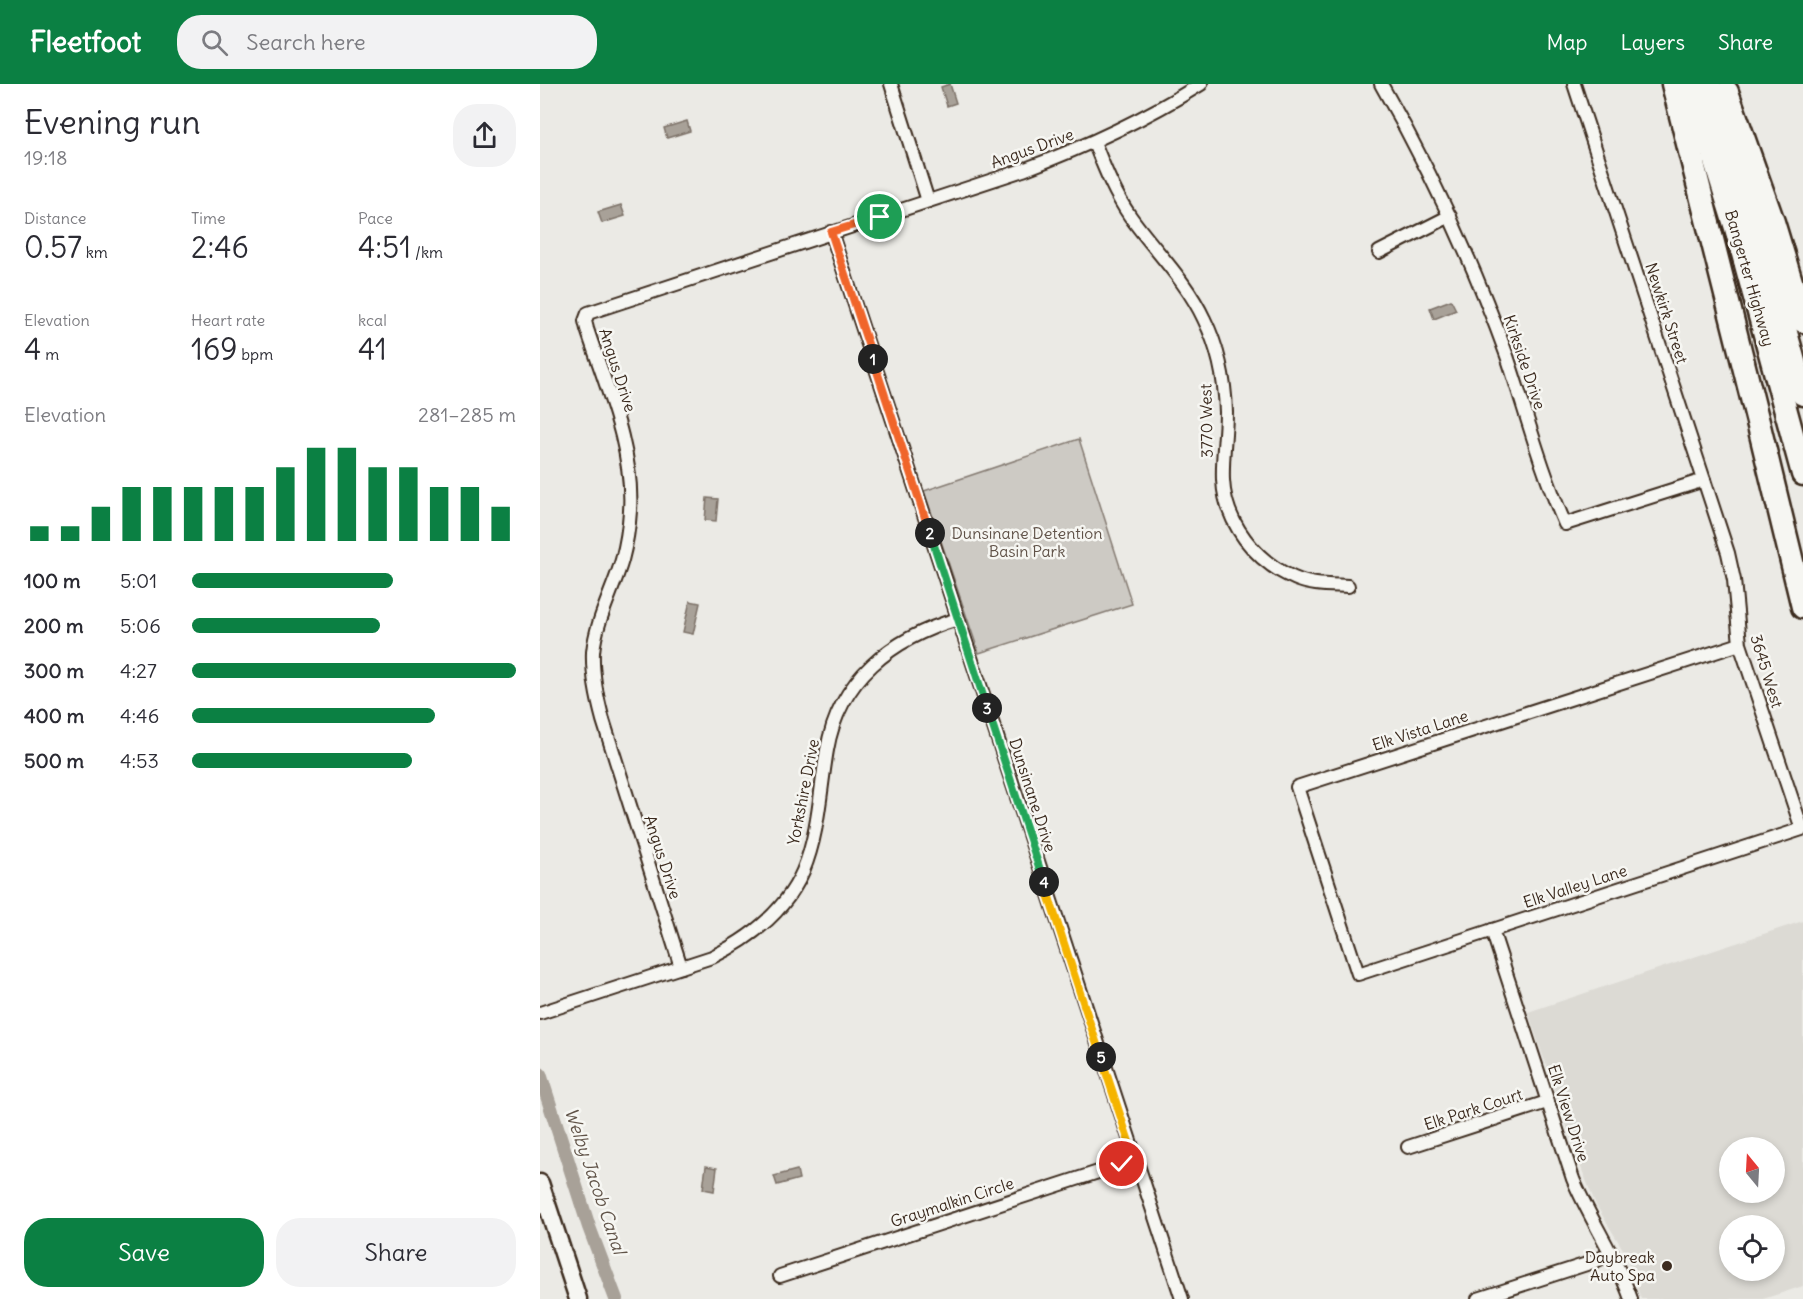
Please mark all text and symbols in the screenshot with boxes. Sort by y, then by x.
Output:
search box [177,15,597,69]
text: Fleetfoot [30,24,141,60]
icon: search [198,26,231,59]
text: Search here [246,28,366,56]
text: Map [1547,29,1587,56]
text: Layers [1620,29,1685,56]
text: Share [1718,29,1773,56]
text: Evening run [24,101,200,143]
button: share [453,104,516,167]
street label: Angus Drive [988,124,1076,172]
text: 19:18 [24,145,67,170]
pin [854,191,905,242]
icon: arrive [863,200,896,233]
street label: Bangerter Highway [1721,207,1779,349]
text: Distance [24,208,86,228]
text: Time [191,208,226,228]
text: Pace [358,208,393,228]
text: 0.57 [24,228,82,266]
text: 2:46 [191,228,249,266]
text: 4:51 [358,228,411,266]
text: km [82,242,108,262]
text: /km [411,242,443,262]
street label: Newkirk Street [1641,260,1693,367]
text: Elevation [24,310,90,330]
text: Heart rate [191,310,265,330]
text: kcal [358,310,387,330]
street label: Kirkside Drive [1499,312,1551,412]
street label: Angus Drive [595,326,641,414]
text: 4 [24,330,41,368]
text: 169 [191,330,237,368]
text: 41 [358,330,387,368]
text: m [41,344,59,364]
text: bpm [237,344,273,364]
pin: 1 [858,344,888,374]
text: 1 [870,349,876,369]
street label: 3770 West [1195,383,1217,458]
text: Elevation [24,402,106,427]
text: 281–285 m [418,402,516,427]
pin: 2 [915,518,945,548]
text: 2 [926,523,934,543]
park label: Dunsinane Detention Basin Park [951,523,1103,561]
text: 100 m [24,568,81,593]
text: 5:01 [120,568,157,593]
text: 200 m [24,613,84,638]
text: 5:06 [120,613,161,638]
street label: 3645 West [1746,632,1788,711]
text: 300 m [24,658,84,683]
text: 4:27 [120,658,157,683]
pin: 3 [972,693,1002,723]
text: 3 [982,698,992,718]
text: 400 m [24,703,84,728]
text: 4:46 [120,703,159,728]
street label: Elk Vista Lane [1369,705,1471,755]
street label: Dunsinane Drive [1005,735,1061,855]
street label: Yorkshire Drive [783,737,823,847]
text: 500 m [24,748,84,773]
text: 4:53 [120,748,159,773]
street label: Angus Drive [640,813,686,901]
street label: Elk Valley Lane [1521,860,1629,912]
pin: 4 [1029,867,1059,897]
text: 4 [1039,872,1049,892]
pin: 5 [1086,1042,1116,1072]
text: 5 [1096,1047,1106,1067]
street label: Elk View Drive [1544,1062,1594,1164]
street label: Elk Park Court [1421,1083,1525,1134]
water label: Welby Jacob Canal [560,1105,632,1260]
north arrow [1719,1137,1785,1203]
map controls [1719,1137,1785,1281]
pin [1096,1138,1147,1189]
icon: check [1105,1147,1138,1180]
street label: Graymalkin Circle [888,1173,1016,1231]
button: locate [1719,1215,1785,1281]
button: Save [24,1218,264,1287]
button: Share [276,1218,516,1287]
place label: Daybreak Auto Spa [1585,1247,1655,1285]
marker: Daybreak Auto Spa [1660,1259,1674,1273]

